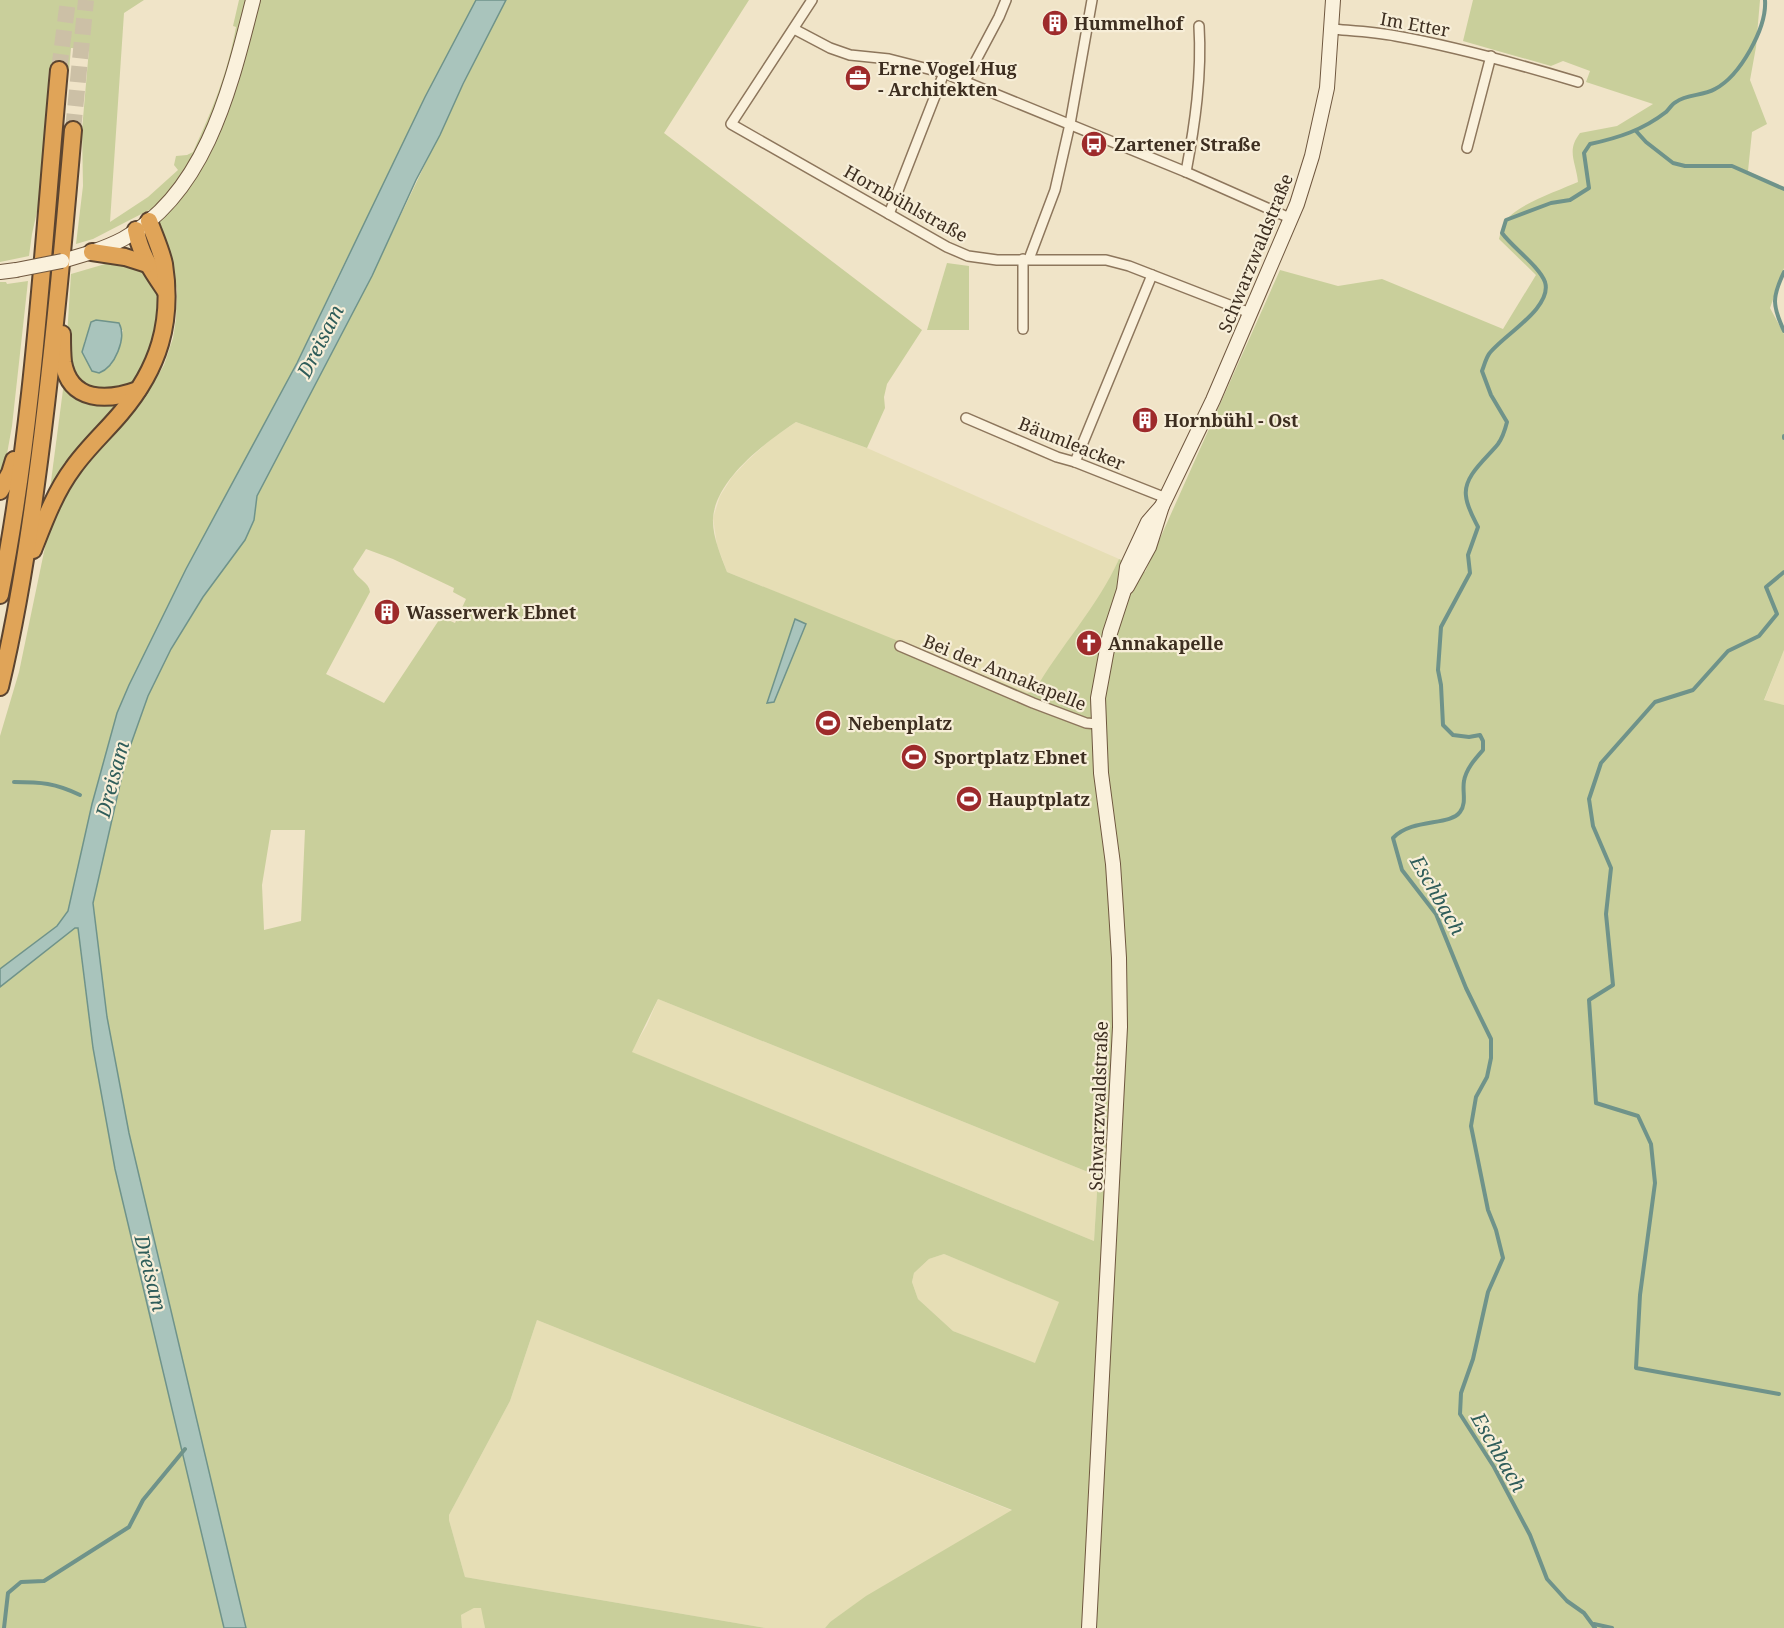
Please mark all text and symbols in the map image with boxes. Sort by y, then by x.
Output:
street label: Im Etter [1378,6,1452,42]
building icon: Hummelhof [1040,8,1070,38]
place label: Hummelhof [1074,11,1185,35]
place label: Erne Vogel Hug - Architekten [878,56,1018,101]
office icon: Erne Vogel Hug - Architekten [843,63,873,93]
bus stop icon: Zartener Straße [1079,129,1109,159]
place label: Zartener Straße [1114,132,1261,156]
street label: Hornbühlstraße [840,159,972,247]
street label: Schwarzwaldstraße [1212,170,1298,336]
water label: Dreisam [290,300,350,383]
building icon: Hornbühl - Ost [1130,405,1160,435]
place label: Hornbühl - Ost [1164,408,1298,432]
street label: Bäumleacker [1015,411,1129,475]
building icon: Wasserwerk Ebnet [372,597,402,627]
place label: Wasserwerk Ebnet [406,600,576,624]
street label: Bei der Annakapelle [920,628,1090,716]
church icon: Annakapelle [1074,628,1104,658]
place label: Annakapelle [1108,631,1224,655]
sports icon: Nebenplatz [813,708,843,738]
place label: Nebenplatz [848,711,952,735]
water label: Dreisam [89,738,135,821]
sports icon: Sportplatz Ebnet [899,742,929,772]
place label: Sportplatz Ebnet [934,745,1087,769]
sports icon: Hauptplatz [954,784,984,814]
place label: Hauptplatz [988,787,1090,811]
water label: Eschbach [1404,849,1472,940]
street label: Schwarzwaldstraße [1083,1021,1113,1191]
water label: Dreisam [128,1231,174,1314]
water label: Eschbach [1465,1406,1533,1497]

